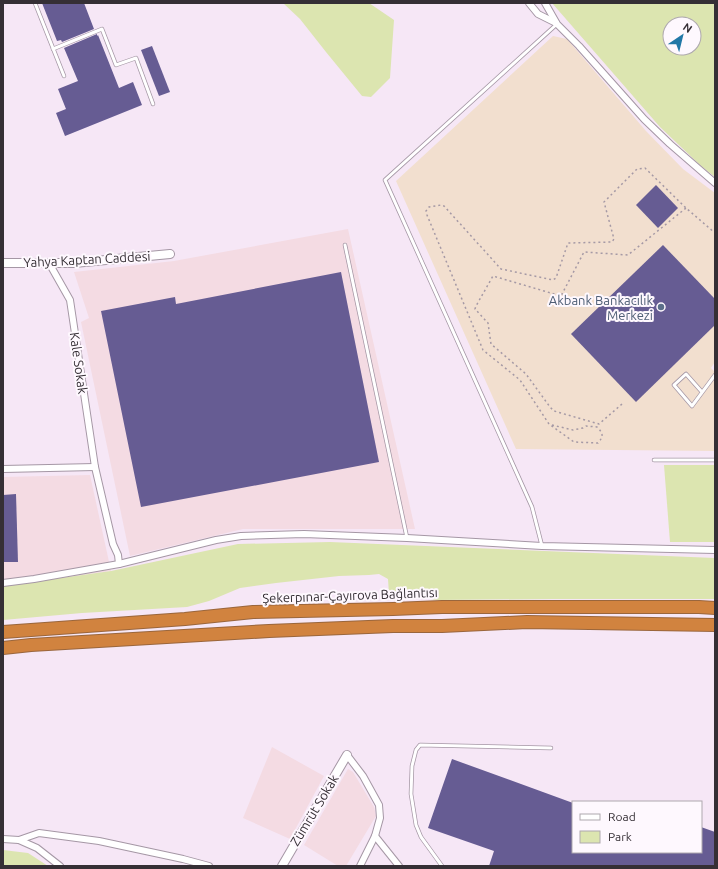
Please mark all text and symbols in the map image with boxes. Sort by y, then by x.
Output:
north arrow [662,16,702,56]
text: N [681,21,695,35]
street label: Yahya Kaptan Caddesi [23,249,151,269]
place label: Akbank Bankacılık Merkezi [549,293,653,322]
marker: Akbank Bankacılık Merkezi [656,302,666,312]
street label: Kale Sokak [68,331,90,395]
street label: Şekerpınar-Çayırova Bağlantısı [262,585,438,605]
street label: Zümrüt Sokak [287,771,341,848]
legend [572,801,702,853]
text: Road [608,810,636,823]
text: Park [608,830,632,843]

